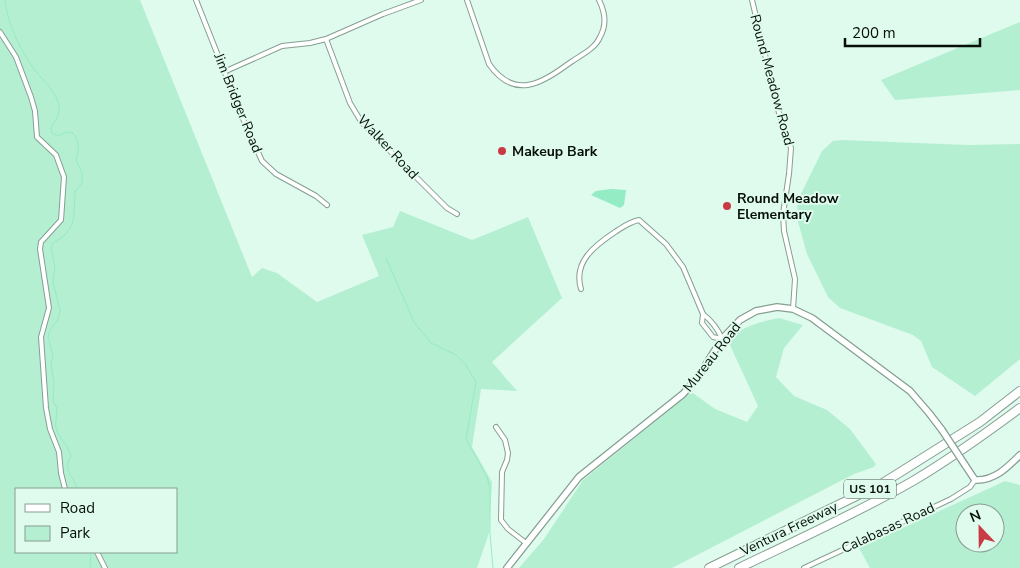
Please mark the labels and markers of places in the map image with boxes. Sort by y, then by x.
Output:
place label: Makeup Bark [512,142,598,161]
marker: Makeup Bark [496,145,508,157]
place label: Round Meadow Elementary [737,189,839,224]
marker: Round Meadow Elementary [721,200,733,212]

